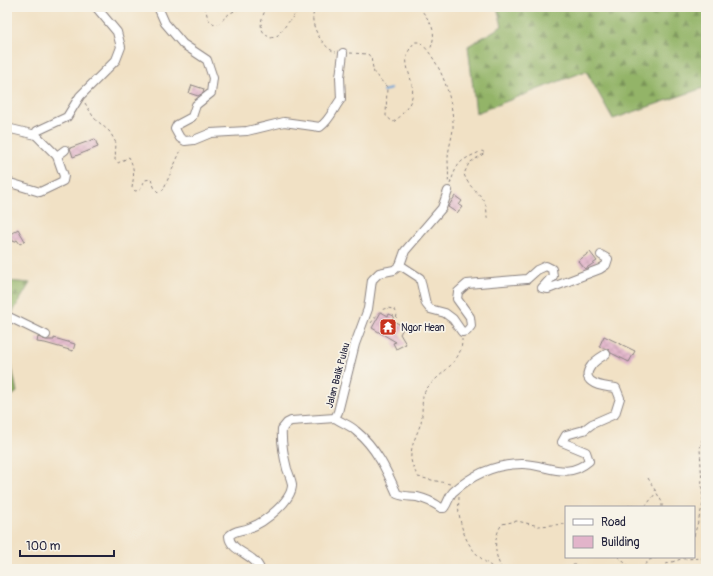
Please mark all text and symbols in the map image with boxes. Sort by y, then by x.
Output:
temple icon: Ngor Hean [378,317,398,337]
place label: Ngor Hean [401,322,445,334]
street label: Jalan Balik Pulau [323,341,352,409]
legend [565,506,695,558]
text: Road [601,515,626,530]
scale bar [20,532,114,558]
text: Building [601,535,640,550]
text: 100 m [26,539,61,554]

